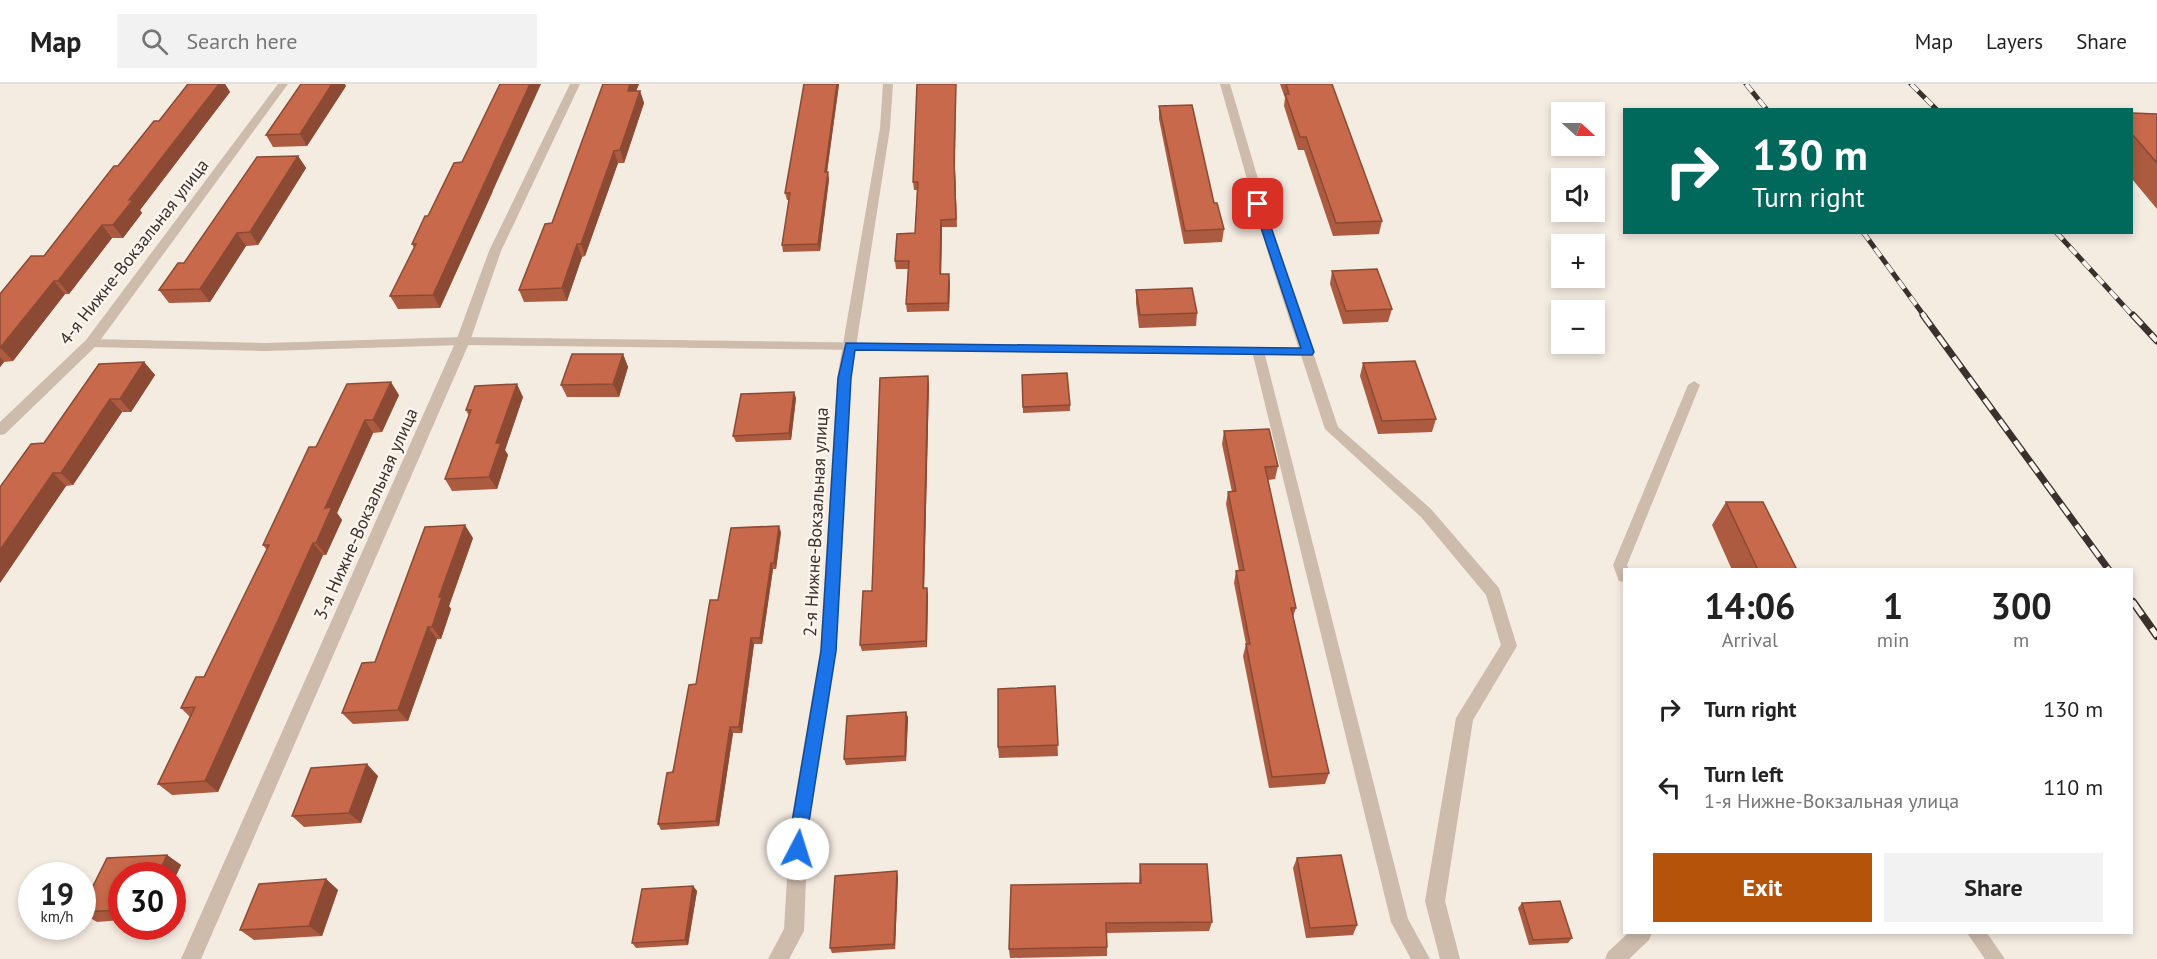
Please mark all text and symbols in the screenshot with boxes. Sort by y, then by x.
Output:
search box [117,14,537,68]
text: Map [30,23,81,60]
icon: search [138,25,171,58]
text: Search here [186,27,297,55]
text: Map [1915,28,1953,55]
text: Layers [1986,28,2043,55]
text: Share [2076,28,2127,55]
north arrow [1551,102,1605,156]
map controls [1551,102,1605,354]
text: 130 m [1752,127,1868,182]
icon: right [1653,132,1731,210]
street label: 4-я Нижне-Вокзальная улица [54,154,213,349]
button: sound [1551,168,1605,222]
pin [1232,178,1283,229]
text: Turn right [1752,180,1865,214]
icon: arrive [1241,187,1274,220]
button: + [1551,234,1605,288]
button: − [1551,300,1605,354]
street label: 3-я Нижне-Вокзальная улица [308,404,423,623]
street label: 2-я Нижне-Вокзальная улица [798,407,833,637]
text: 14:06 [1704,582,1796,629]
text: 1 [1883,582,1903,629]
text: 300 [1991,582,2052,629]
text: Arrival [1722,627,1778,653]
text: min [1877,627,1909,653]
text: m [2013,627,2029,653]
icon: right [1653,693,1686,726]
text: Turn right [1704,695,1796,723]
text: 130 m [2043,695,2103,723]
text: Turn left [1704,760,1784,788]
icon: left [1653,771,1686,804]
text: 110 m [2043,773,2103,801]
text: 1-я Нижне-Вокзальная улица [1704,788,1959,814]
position arrow [766,817,830,881]
button: Exit [1653,853,1872,922]
button: Share [1884,853,2103,922]
speed limit sign: 30 [108,862,186,940]
text: 19 [40,874,74,913]
text: km/h [41,907,73,926]

